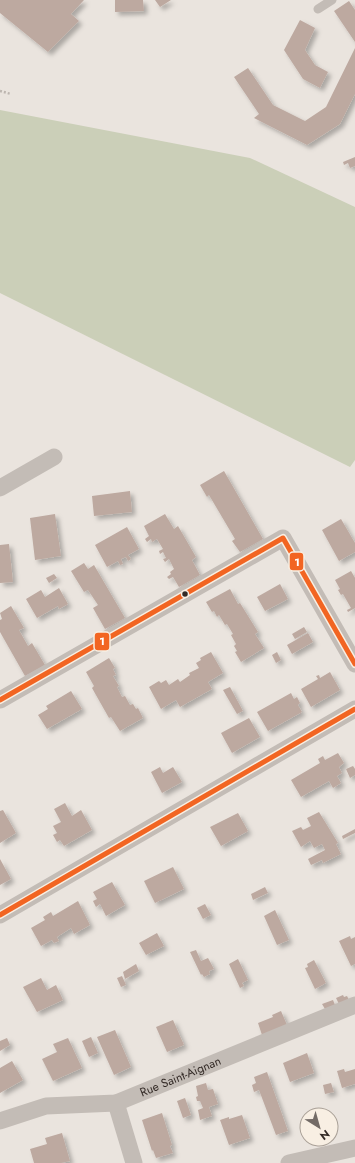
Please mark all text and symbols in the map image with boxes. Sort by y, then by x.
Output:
line badge: 1 [289,552,304,571]
text: 1 [294,554,300,570]
unlabelled marker [180,589,190,599]
line badge: 1 [94,632,110,651]
text: 1 [99,633,105,649]
street label: Rue Saint-Aignan [137,1052,224,1101]
north arrow [299,1107,339,1147]
text: N [317,1126,333,1144]

